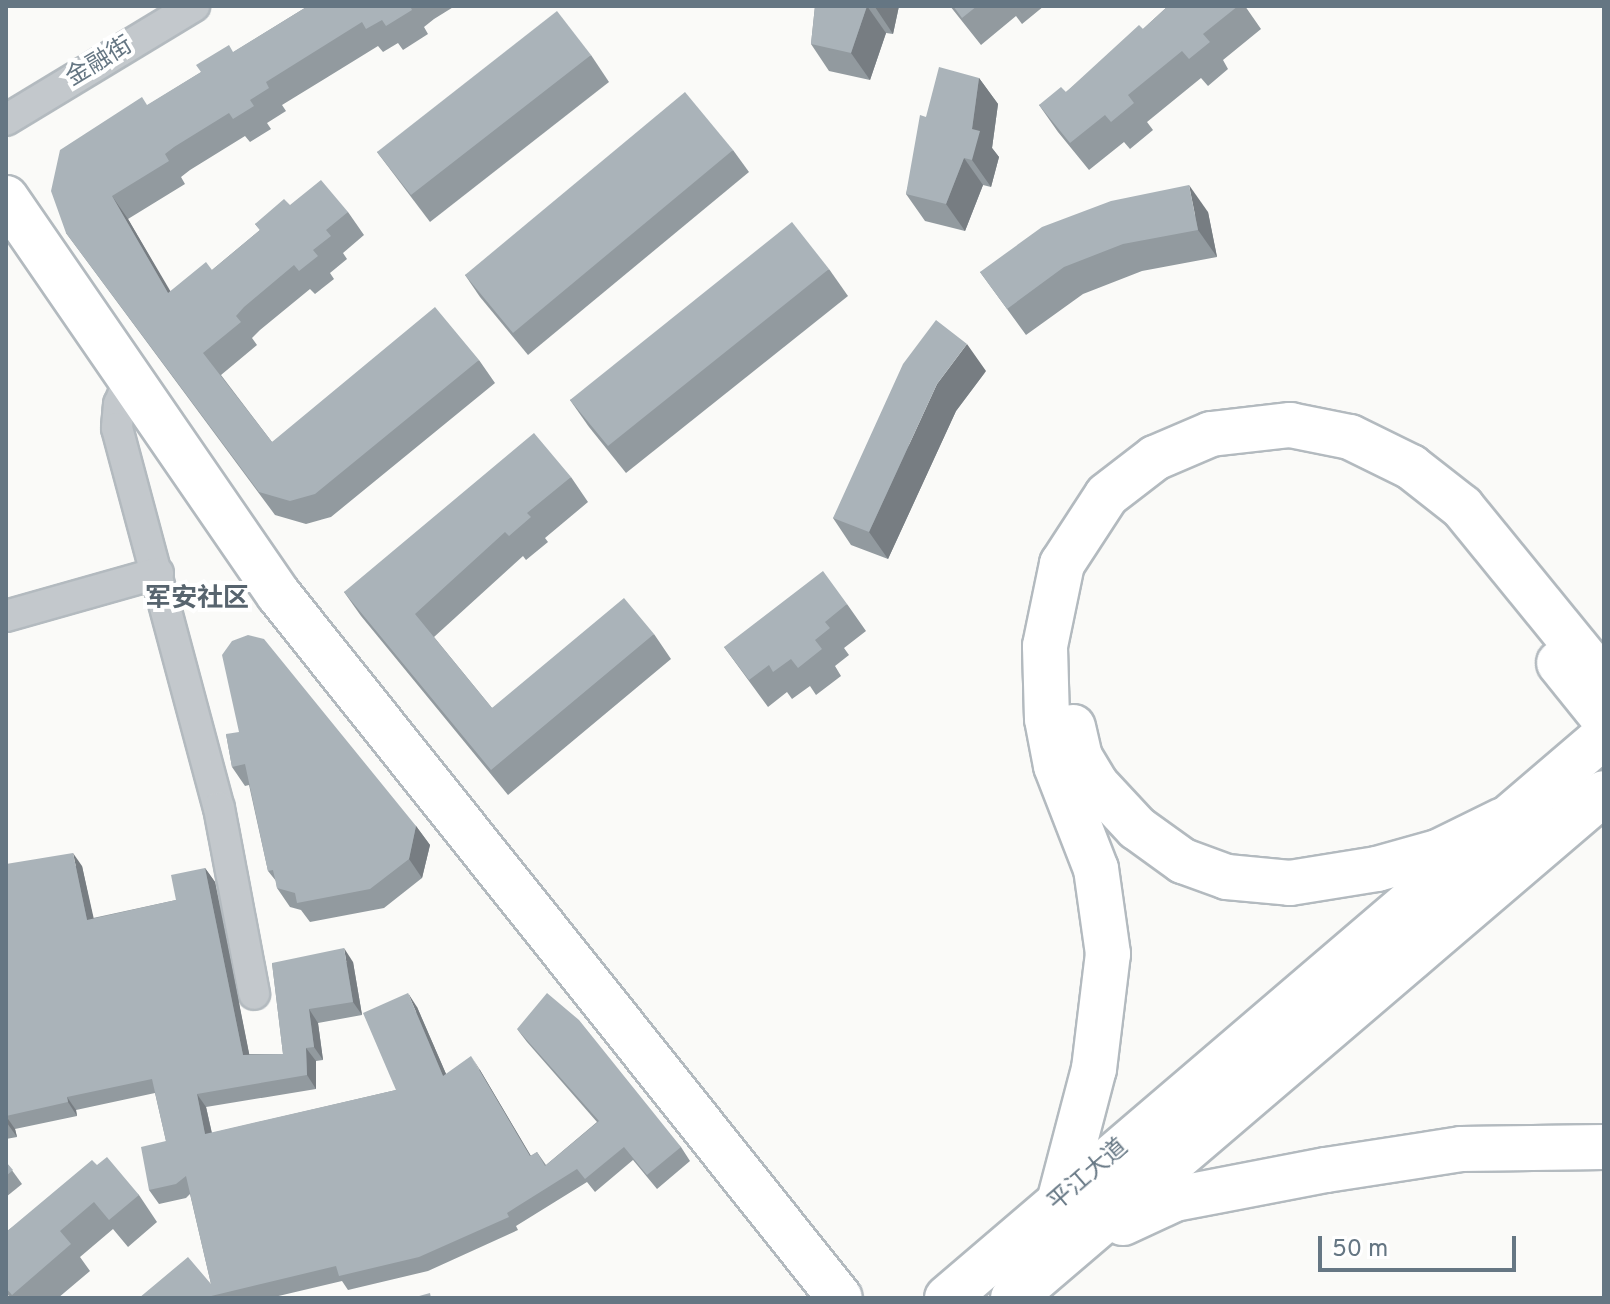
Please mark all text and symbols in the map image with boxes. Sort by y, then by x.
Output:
street label: 金融街 [62,32,138,94]
district label: 军安社区 [145,584,249,616]
street label: 平江大道 [1043,1134,1135,1218]
scale bar [1322,1220,1520,1270]
text: 50 m [1332,1235,1388,1265]

